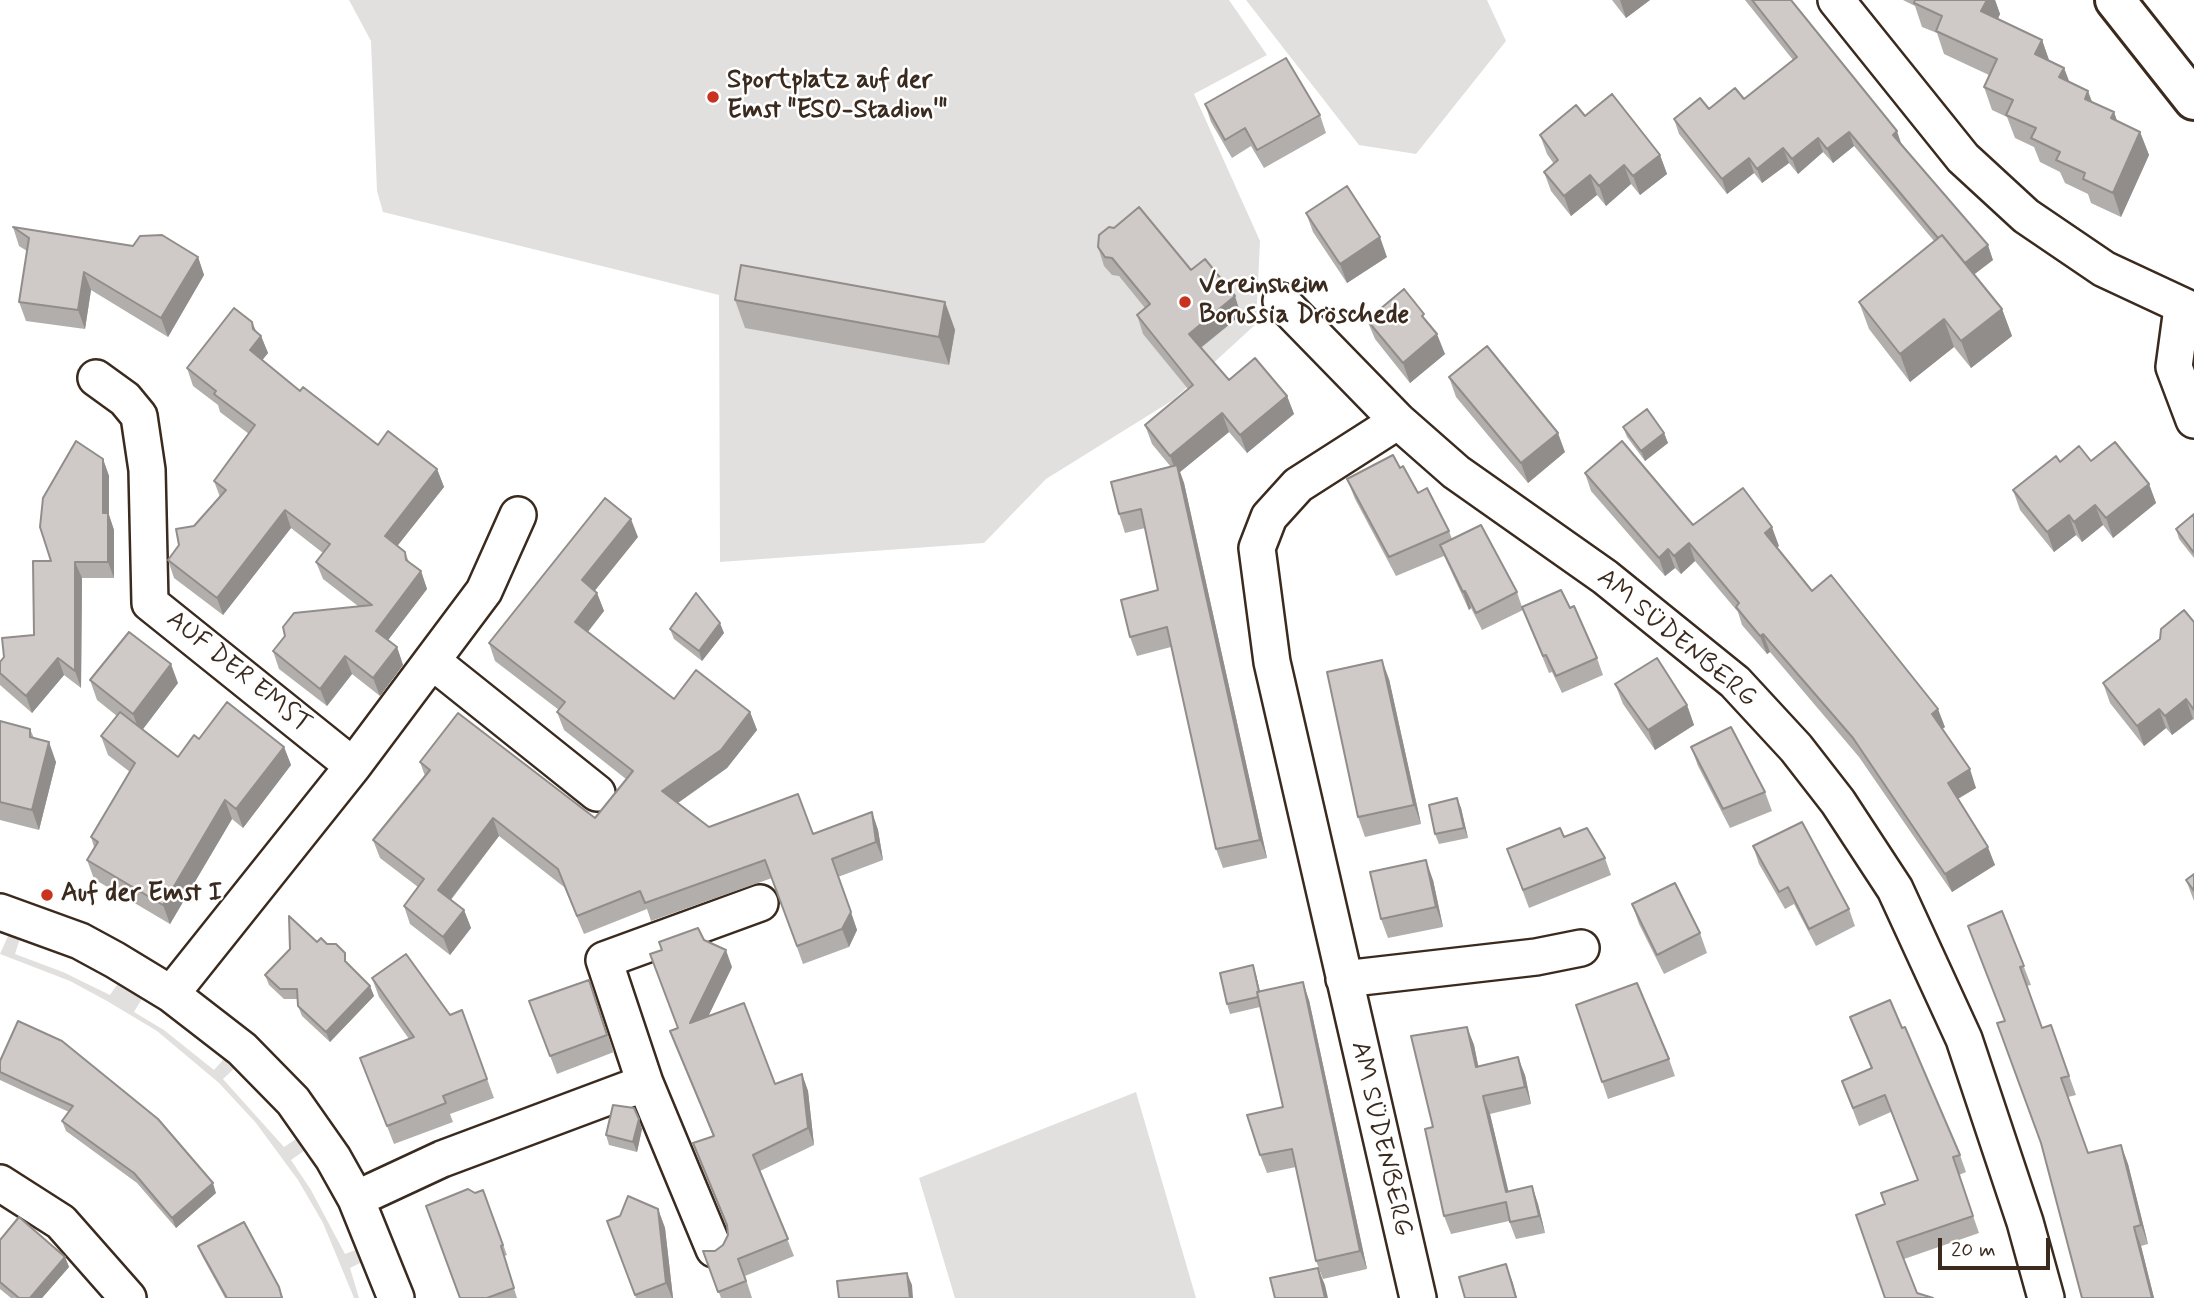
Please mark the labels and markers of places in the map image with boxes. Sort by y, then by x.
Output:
place label: Sportplatz auf der Emst "ESO-Stadion'" [727,66,947,128]
marker: Sportplatz auf der Emst "ESO-Stadion'" [705,89,721,105]
place label: Vereinsheim Borussia Dröschede [1199,271,1409,332]
marker: Vereinsheim Borussia Dröschede [1177,294,1193,310]
place label: Auf der Emst I [61,879,222,911]
marker: Auf der Emst I [39,887,55,903]

